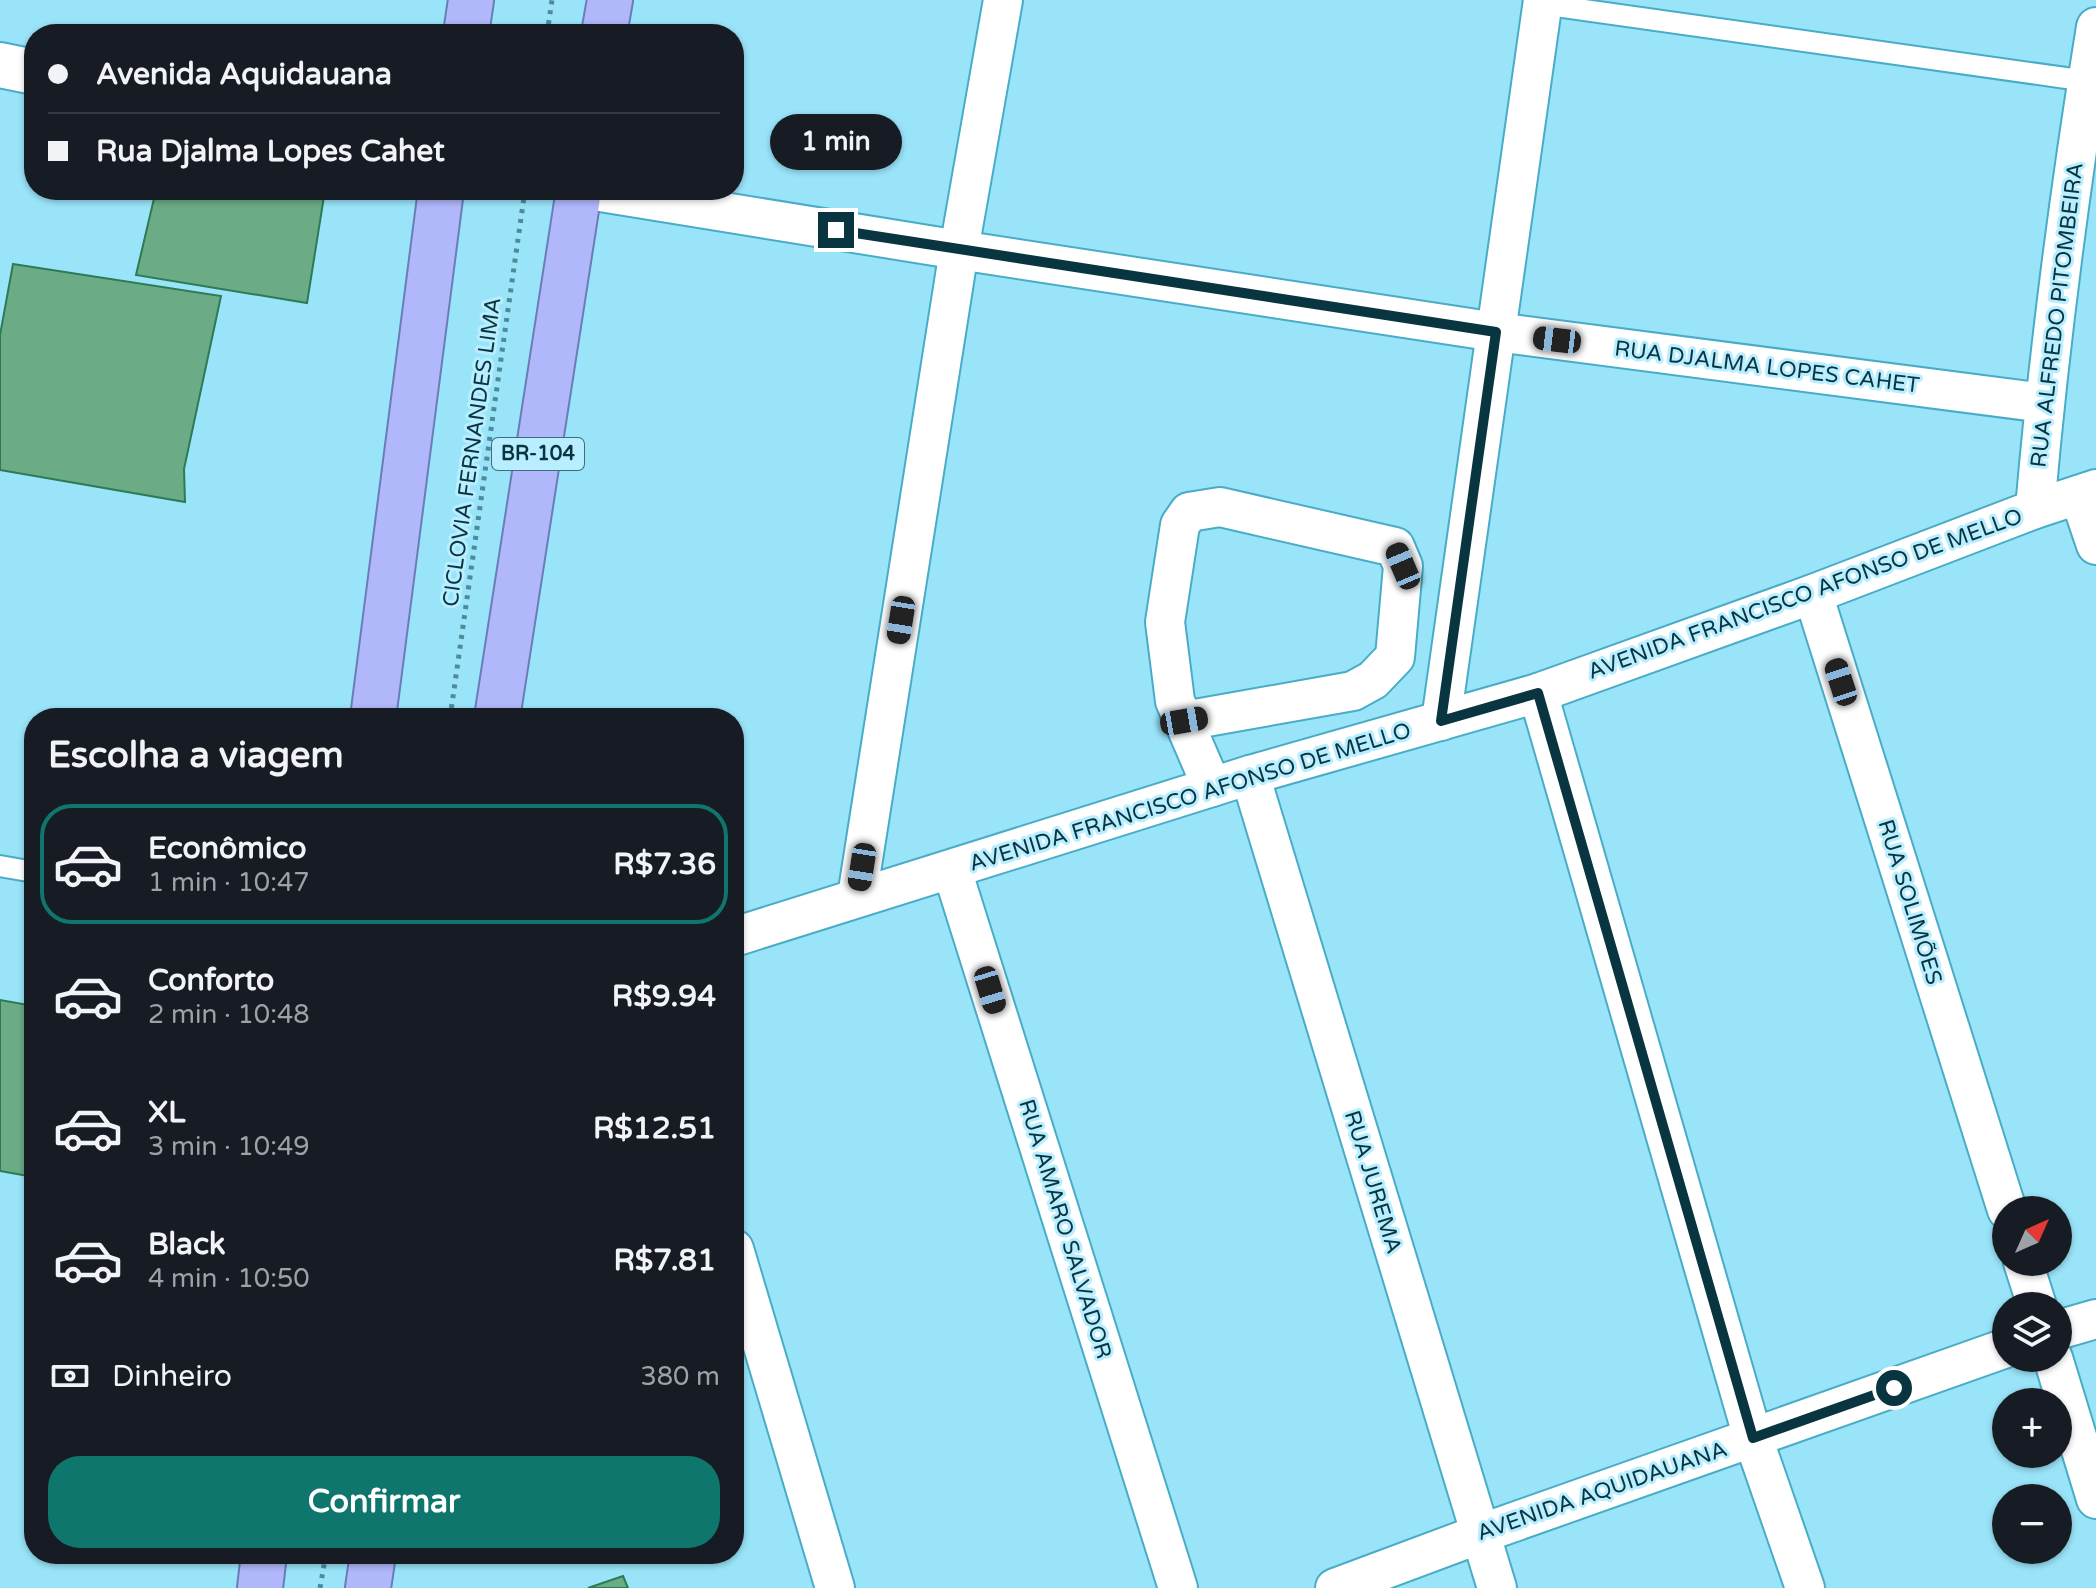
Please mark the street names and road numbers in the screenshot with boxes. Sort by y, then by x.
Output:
street label: RUA ALFREDO PITOMBEIRA [2025,161,2089,469]
street label: CICLOVIA FERNANDES LIMA [437,296,507,608]
street label: RUA DJALMA LOPES CAHET [1613,335,1922,399]
road number: BR-104 [492,438,584,470]
street label: AVENIDA FRANCISCO AFONSO DE MELLO [1584,503,2026,685]
street label: AVENIDA FRANCISCO AFONSO DE MELLO [966,717,1414,877]
street label: RUA SOLIMÕES [1873,816,1947,988]
street label: RUA AMARO SALVADOR [1013,1096,1117,1362]
street label: RUA JUREMA [1339,1107,1407,1257]
street label: AVENIDA AQUIDAUANA [1474,1436,1730,1546]

